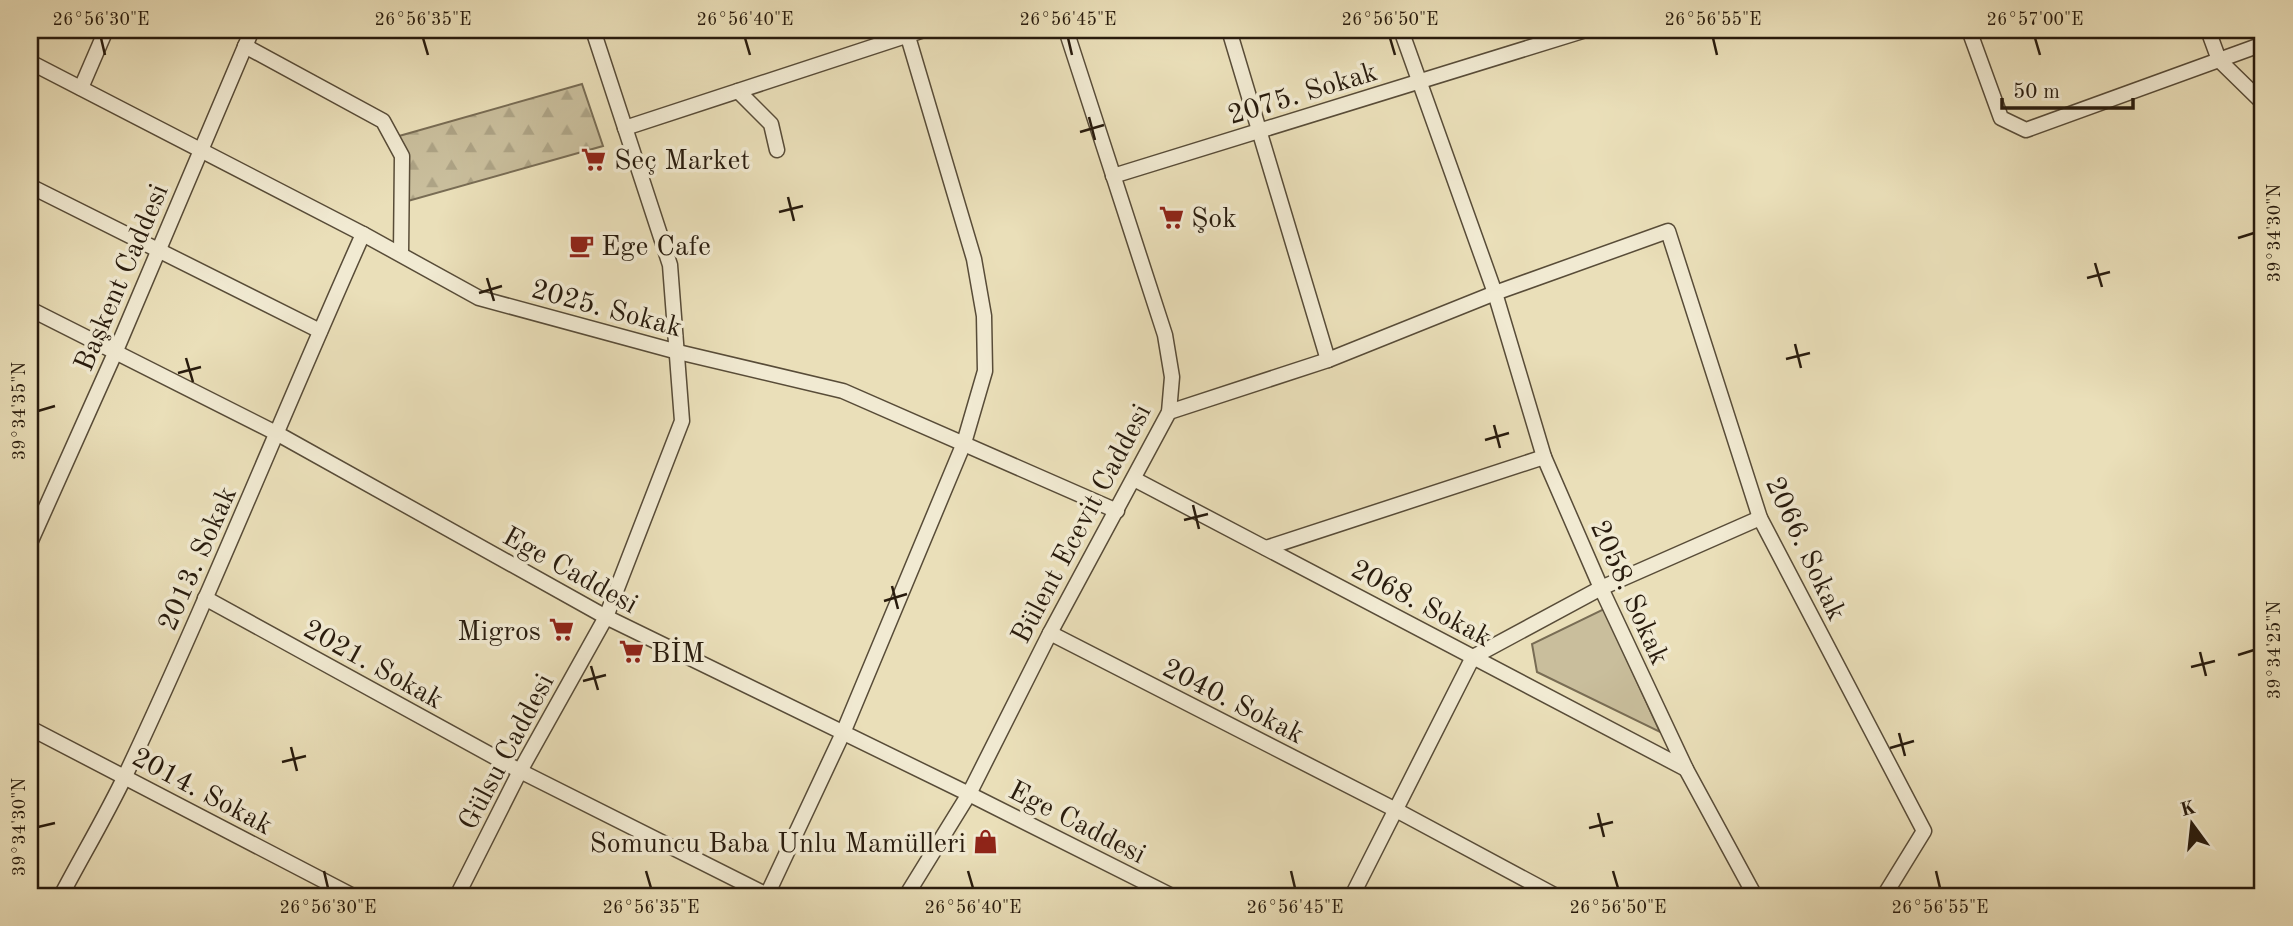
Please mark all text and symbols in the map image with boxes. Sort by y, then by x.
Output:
text: 26°56'30"E [53,11,149,29]
text: 26°56'35"E [375,11,471,29]
text: 26°56'40"E [697,11,793,29]
text: 26°56'45"E [1020,11,1116,29]
text: 26°56'50"E [1342,11,1438,29]
text: 26°56'55"E [1665,11,1761,29]
text: 26°57'00"E [1987,11,2083,29]
street label: 2075. Sokak [1225,59,1381,131]
scale bar [2002,66,2134,110]
text: 50 m [2013,82,2060,103]
supermarket icon: Seç Market [580,145,608,173]
place label: Seç Market [614,148,750,176]
street label: Başkent Caddesi [71,181,175,376]
text: 39°34'30"N [2266,184,2284,282]
supermarket icon: Şok [1157,203,1185,231]
place label: Şok [1191,206,1237,234]
cafe icon: Ege Cafe [567,231,595,259]
place label: Ege Cafe [601,234,711,262]
street label: 2025. Sokak [528,276,685,343]
text: 39°34'35"N [11,362,29,460]
street label: Bülent Ecevit Caddesi [1008,400,1158,649]
street label: 2066. Sokak [1759,473,1850,625]
street label: 2013. Sokak [154,483,243,636]
street label: 2058. Sokak [1584,517,1673,670]
street label: Ege Caddesi [497,523,642,620]
street label: 2068. Sokak [1346,556,1496,653]
text: 39°34'25"N [2266,601,2284,699]
street label: 2021. Sokak [298,616,447,715]
supermarket icon: Migros [547,616,575,644]
place label: Migros [457,619,541,647]
place label: BİM [651,637,705,669]
supermarket icon: BİM [617,638,645,666]
street label: 2040. Sokak [1157,655,1308,750]
street label: Gülsu Caddesi [455,670,560,835]
street label: 2014. Sokak [127,744,277,841]
street label: Ege Caddesi [1004,777,1150,870]
text: 39°34'30"N [11,778,29,876]
north arrow [2156,790,2226,860]
text: K [2179,799,2198,821]
shop icon: Somuncu Baba Unlu Mamülleri [972,828,1000,856]
place label: Somuncu Baba Unlu Mamülleri [589,831,966,859]
text: 26°56'30"E [280,899,376,917]
text: 26°56'35"E [603,899,699,917]
text: 26°56'40"E [925,899,1021,917]
text: 26°56'45"E [1247,899,1343,917]
text: 26°56'50"E [1570,899,1666,917]
text: 26°56'55"E [1892,899,1988,917]

